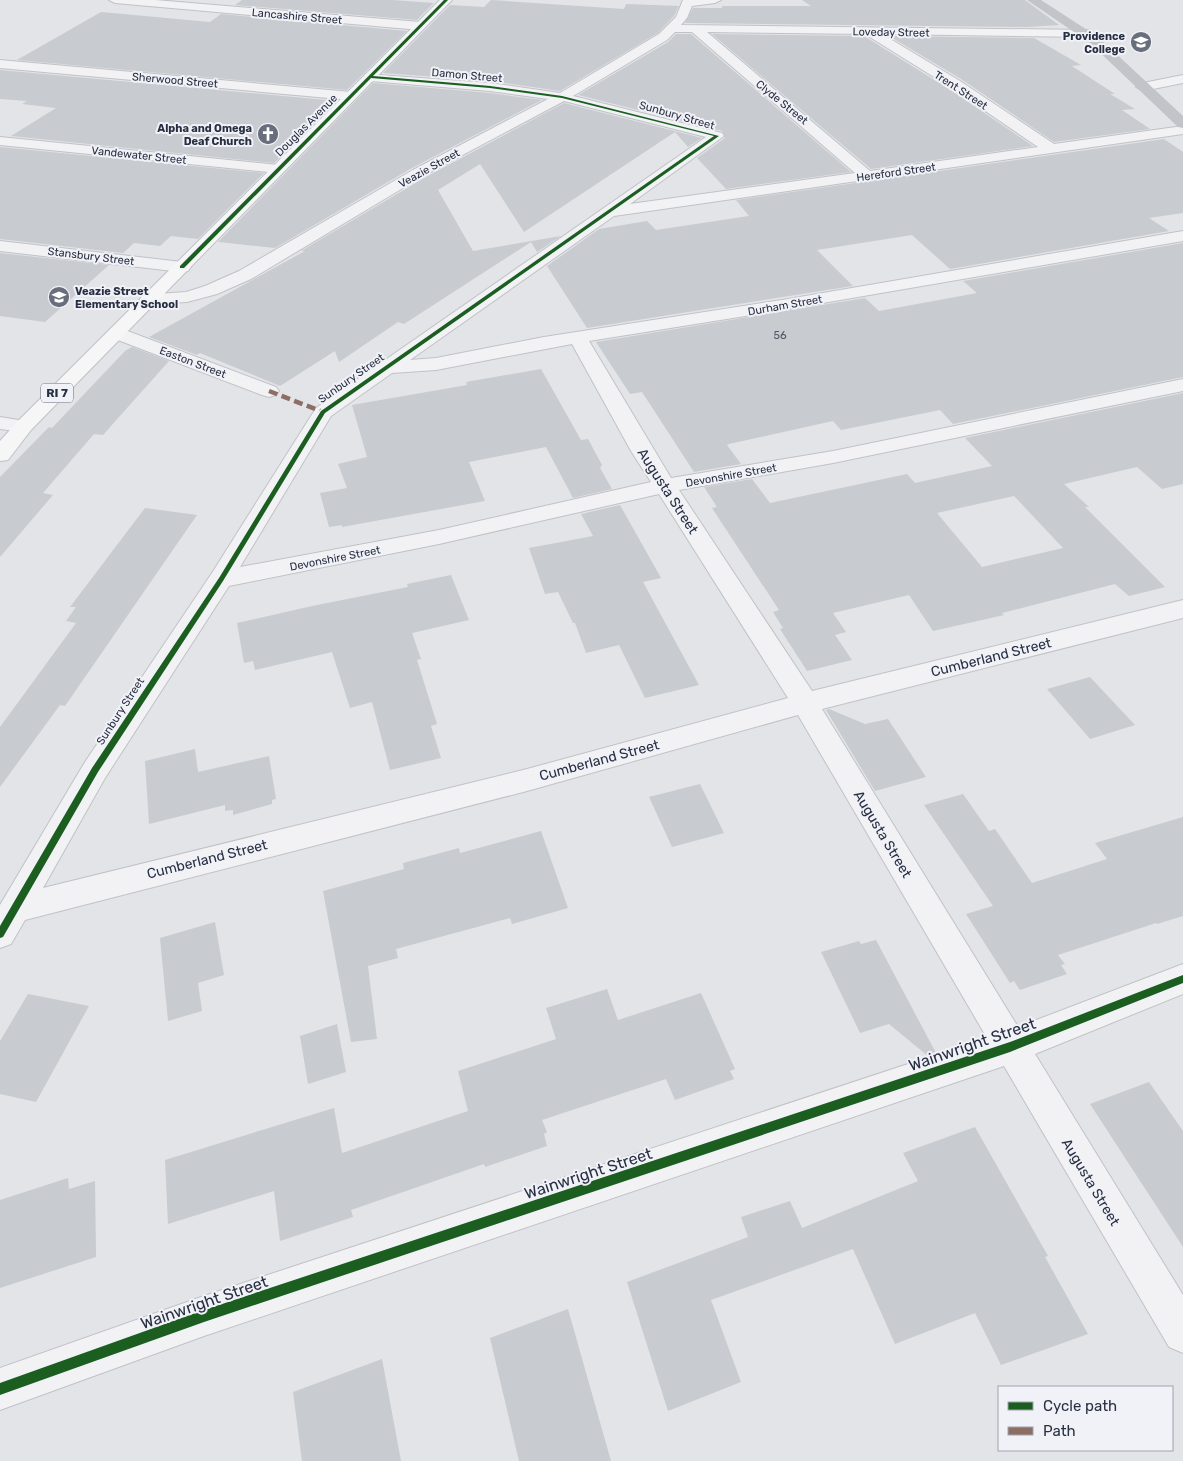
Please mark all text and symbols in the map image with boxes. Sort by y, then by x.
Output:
street label: Lancashire Street [251,6,343,27]
street label: Loveday Street [852,25,930,40]
place label: Providence College [1063,30,1125,56]
school or university icon: Providence College [1129,30,1153,54]
street label: Damon Street [431,66,504,85]
street label: Trent Street [932,68,990,113]
street label: Sherwood Street [131,70,219,91]
street label: Clyde Street [753,77,811,128]
street label: Douglas Avenue [273,92,340,159]
street label: Sunbury Street [638,99,717,133]
place label: Alpha and Omega Deaf Church [157,122,252,148]
church icon: Alpha and Omega Deaf Church [256,122,280,146]
street label: Vandewater Street [91,144,188,167]
street label: Veazie Street [396,146,463,191]
street label: Hereford Street [856,160,937,184]
street label: Stansbury Street [47,245,136,268]
school or university icon: Veazie Street Elementary School [47,285,71,309]
place label: Veazie Street Elementary School [75,285,178,311]
street label: Durham Street [747,292,824,318]
house number: 56 [773,329,787,342]
street label: Easton Street [158,344,229,381]
street label: Sunbury Street [316,350,387,406]
road number: RI 7 [41,383,73,402]
street label: Augusta Street [634,445,702,538]
street label: Devonshire Street [685,461,778,490]
street label: Devonshire Street [289,543,382,574]
street label: Cumberland Street [929,634,1054,681]
street label: Sunbury Street [94,675,147,747]
street label: Cumberland Street [537,736,661,785]
street label: Augusta Street [850,788,916,881]
street label: Cumberland Street [145,836,270,883]
street label: Wainwright Street [906,1014,1038,1075]
street label: Augusta Street [1058,1136,1124,1229]
street label: Wainwright Street [522,1144,654,1203]
street label: Wainwright Street [138,1272,270,1333]
legend [998,1386,1173,1451]
text: Cycle path [1043,1397,1117,1415]
text: Path [1043,1422,1076,1440]

